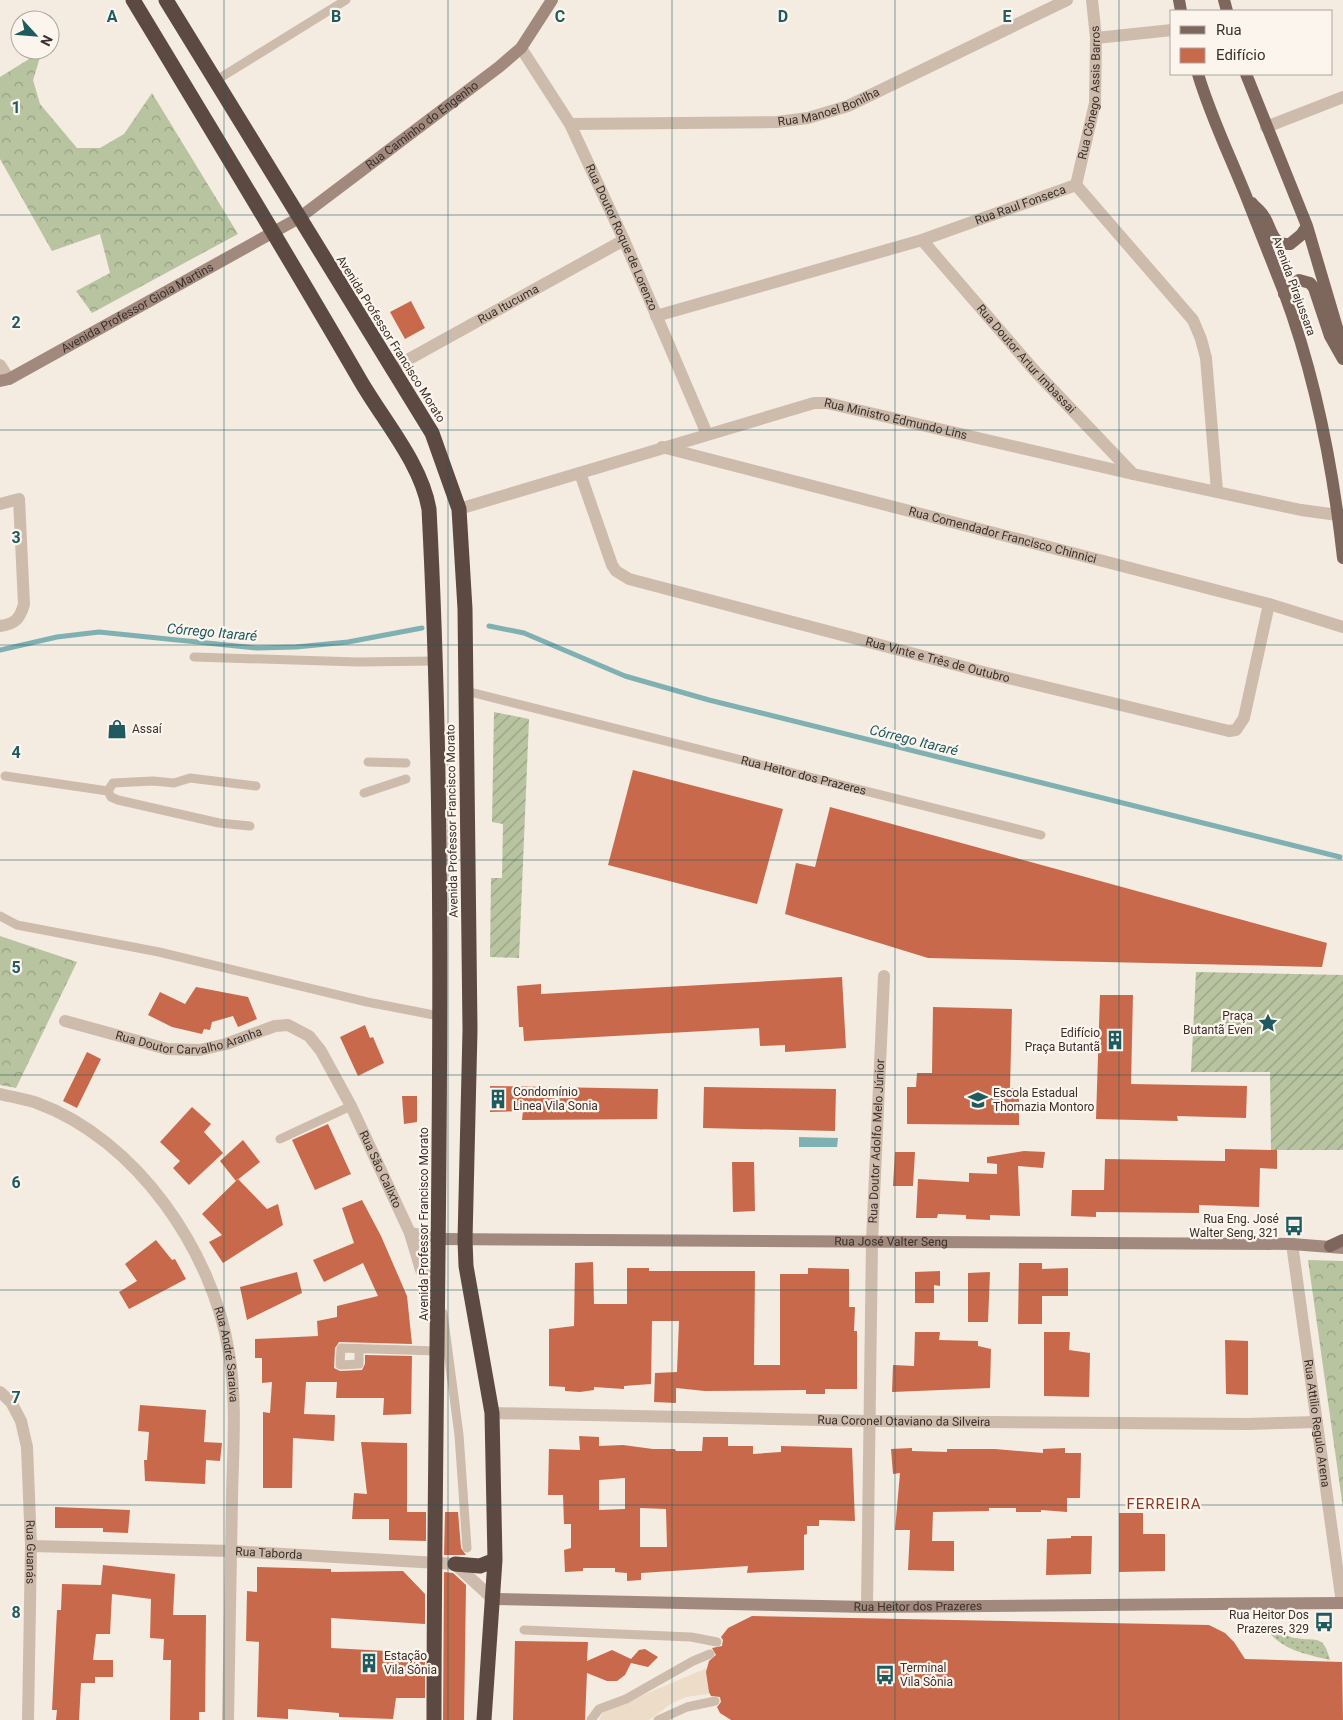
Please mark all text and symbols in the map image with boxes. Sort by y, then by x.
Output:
text: A [107,7,118,26]
text: B [331,7,341,26]
text: C [555,7,565,26]
text: D [778,7,788,26]
text: E [1003,7,1012,26]
north arrow [10,10,60,60]
legend [1170,10,1333,75]
text: Rua [1216,21,1242,39]
street label: Rua Cônego Assis Barros [1075,25,1103,161]
text: N [37,33,56,49]
text: Edifício [1216,46,1265,64]
street label: Rua Caminho do Engenho [363,78,481,172]
street label: Rua Manoel Bonilha [777,85,882,129]
text: 1 [11,98,21,117]
street label: Rua Doutor Roque de Lorenzo [583,162,660,313]
street label: Rua Raul Fonseca [973,182,1068,228]
street label: Avenida Pirajussara [1269,234,1319,338]
street label: Avenida Professor Francisco Morato [334,253,448,425]
street label: Avenida Professor Gioia Martins [59,260,216,356]
street label: Rua Itucuma [475,282,541,327]
street label: Rua Doutor Artur Imbassai [974,302,1078,416]
text: 2 [11,313,21,332]
street label: Rua Ministro Edmundo Lins [823,396,969,442]
street label: Rua Comendador Francisco Chinnici [907,504,1098,566]
text: 3 [11,528,21,547]
water label: Córrego Itararé [166,620,258,644]
street label: Rua Vinte e Três de Outubro [864,634,1011,685]
shop icon: Assaí [106,718,128,740]
water label: Córrego Itararé [868,721,960,759]
place label: Assaí [132,722,163,736]
street label: Avenida Professor Francisco Morato [443,724,461,918]
text: 4 [11,743,21,762]
street label: Rua Heitor dos Prazeres [739,753,868,798]
text: 5 [11,958,21,977]
place label: Praça Butantã Even [1183,1009,1253,1037]
place icon: Praça Butantã Even [1257,1012,1279,1034]
street label: Rua Doutor Carvalho Aranha [114,1024,264,1057]
place label: Edifício Praça Butantã [1025,1026,1100,1054]
building icon: Edifício Praça Butantã [1104,1029,1126,1051]
street label: Rua Doutor Adolfo Melo Júnior [866,1059,887,1224]
place label: Condomínio Linea Vila Sonia [513,1085,598,1113]
place label: Escola Estadual Thomazia Montoro [993,1086,1095,1114]
building icon: Condomínio Linea Vila Sonia [487,1088,509,1110]
school or university icon: Escola Estadual Thomazia Montoro [967,1089,989,1111]
street label: Avenida Professor Francisco Morato [417,1127,431,1321]
street label: Rua São Calixto [356,1128,404,1210]
text: 6 [11,1173,21,1192]
place label: Rua Eng. José Walter Seng, 321 [1189,1212,1279,1240]
bus stop icon: Rua Eng. José Walter Seng, 321 [1283,1215,1305,1237]
street label: Rua José Valter Seng [834,1234,948,1249]
street label: Rua André Saraiva [211,1305,241,1403]
street label: Rua Attilio Regulo Arena [1301,1358,1333,1488]
text: 7 [11,1388,21,1407]
street label: Rua Coronel Otaviano da Silveira [817,1413,990,1429]
district label: FERREIRA [1127,1495,1201,1513]
street label: Rua Guanás [23,1520,38,1584]
street label: Rua Taborda [235,1544,303,1562]
street label: Rua Heitor dos Prazeres [853,1599,982,1614]
text: 8 [11,1603,21,1622]
place label: Rua Heitor Dos Prazeres, 329 [1229,1608,1309,1636]
bus stop icon: Rua Heitor Dos Prazeres, 329 [1313,1611,1335,1633]
place label: Estação Vila Sônia [384,1649,437,1677]
building icon: Estação Vila Sônia [358,1652,380,1674]
place label: Terminal Vila Sônia [900,1661,953,1689]
bus stop icon: Terminal Vila Sônia [874,1664,896,1686]

